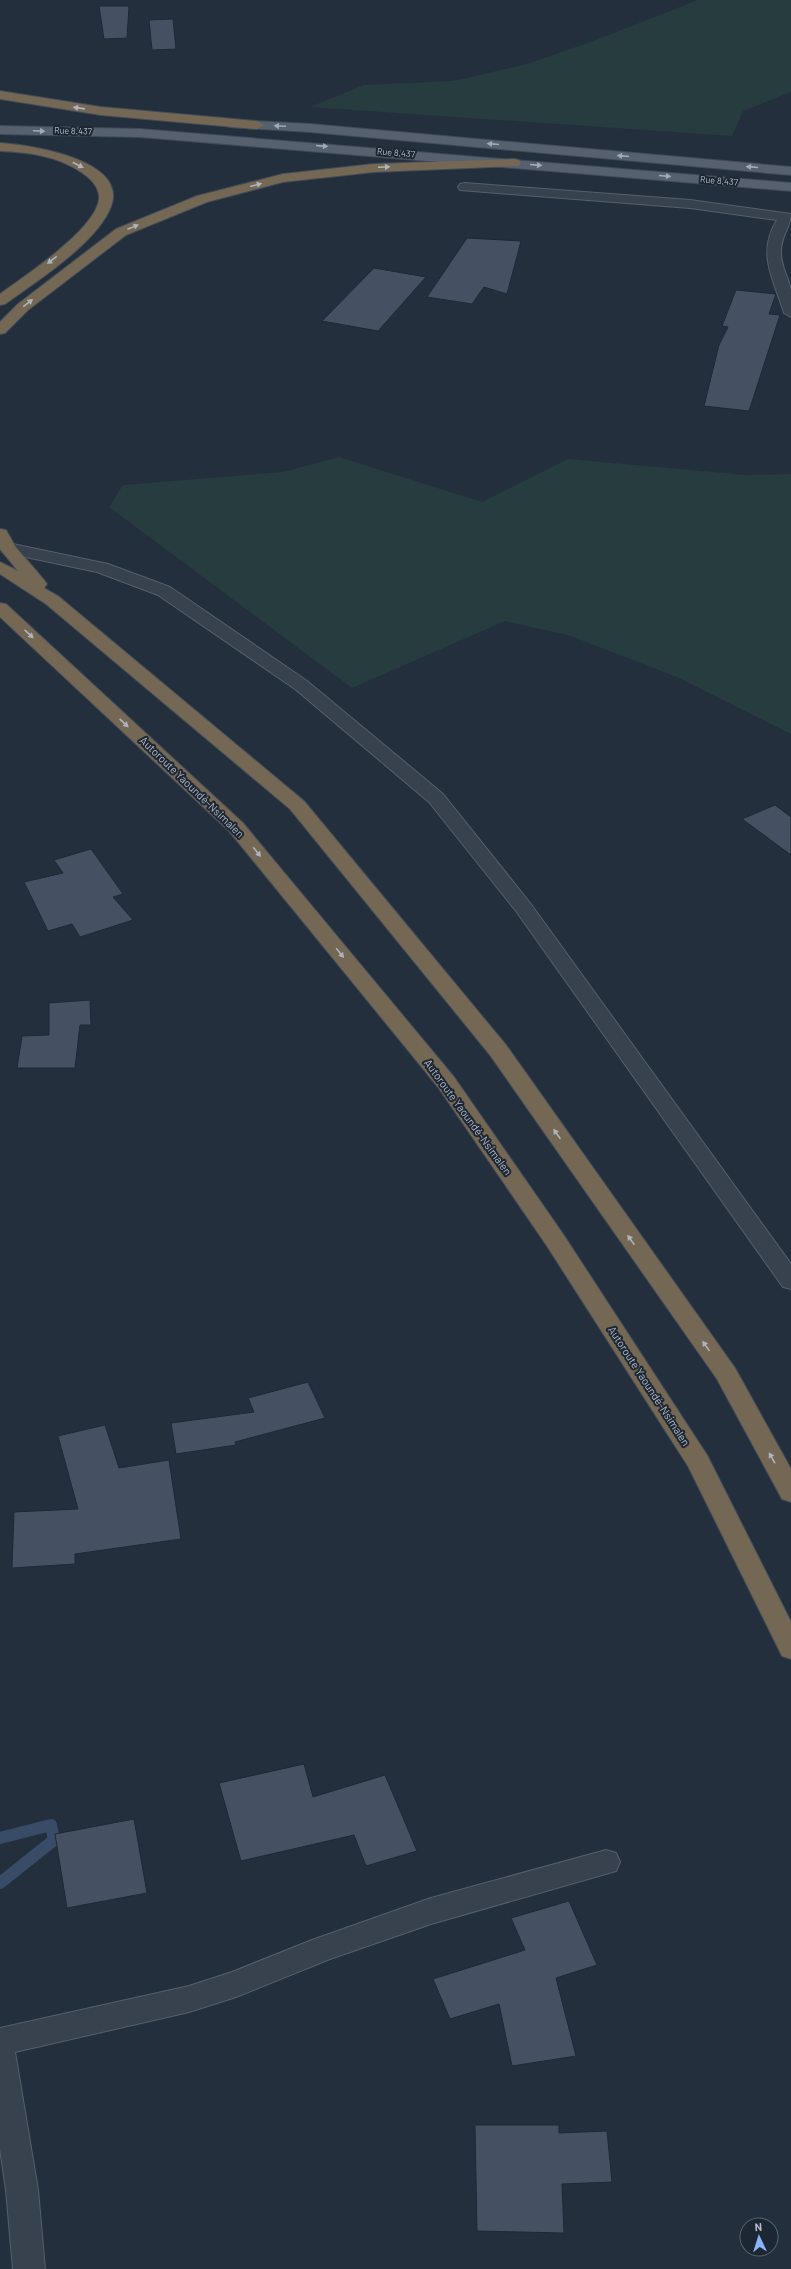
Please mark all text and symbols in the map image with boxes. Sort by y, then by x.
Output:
one-way arrow [73,104,85,110]
one-way arrow [274,123,286,130]
street label: Rue 8.437 [54,124,93,137]
one-way arrow [33,127,45,134]
one-way arrow [487,141,499,148]
one-way arrow [316,143,329,150]
street label: Rue 8.437 [377,145,416,160]
one-way arrow [617,152,629,159]
one-way arrow [73,161,84,168]
one-way arrow [530,161,542,168]
one-way arrow [378,164,391,170]
one-way arrow [746,164,758,171]
one-way arrow [659,173,671,179]
street label: Rue 8.437 [700,173,739,188]
one-way arrow [249,182,262,188]
one-way arrow [127,224,138,230]
one-way arrow [47,256,58,265]
one-way arrow [23,299,34,307]
one-way arrow [23,630,34,639]
one-way arrow [119,718,129,727]
street label: Autoroute Yaoundé-Nsimalen [137,733,247,840]
one-way arrow [253,847,262,858]
one-way arrow [335,947,344,958]
street label: Autoroute Yaoundé-Nsimalen [422,1056,515,1177]
one-way arrow [553,1128,561,1139]
one-way arrow [627,1235,635,1245]
street label: Autoroute Yaoundé-Nsimalen [606,1323,693,1448]
one-way arrow [702,1341,710,1351]
one-way arrow [769,1452,776,1464]
north arrow [739,2217,779,2257]
text: N [754,2220,762,2233]

